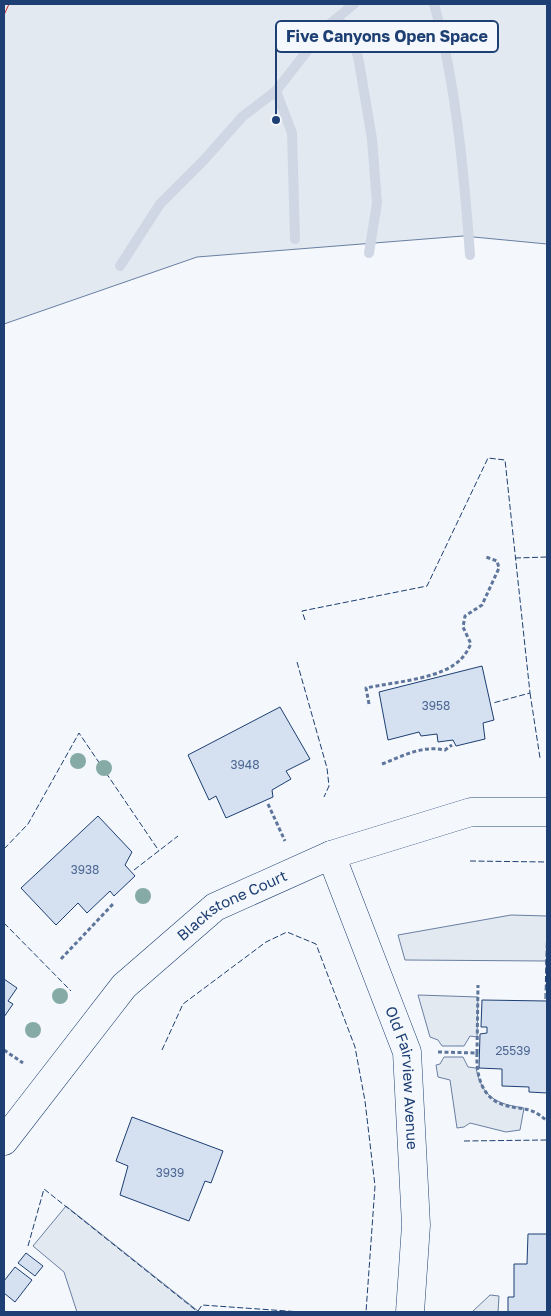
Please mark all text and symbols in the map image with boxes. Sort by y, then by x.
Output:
callout: Five Canyons Open Space [276,21,498,52]
text: Five Canyons Open Space [286,26,488,46]
house number: 3958 [422,698,450,713]
house number: 3948 [231,757,259,772]
house number: 3938 [71,862,99,877]
street label: Blackstone Court [173,866,290,944]
street label: Old Fairview Avenue [382,1003,422,1150]
house number: 25539 [495,1043,531,1058]
house number: 3939 [156,1165,184,1180]

